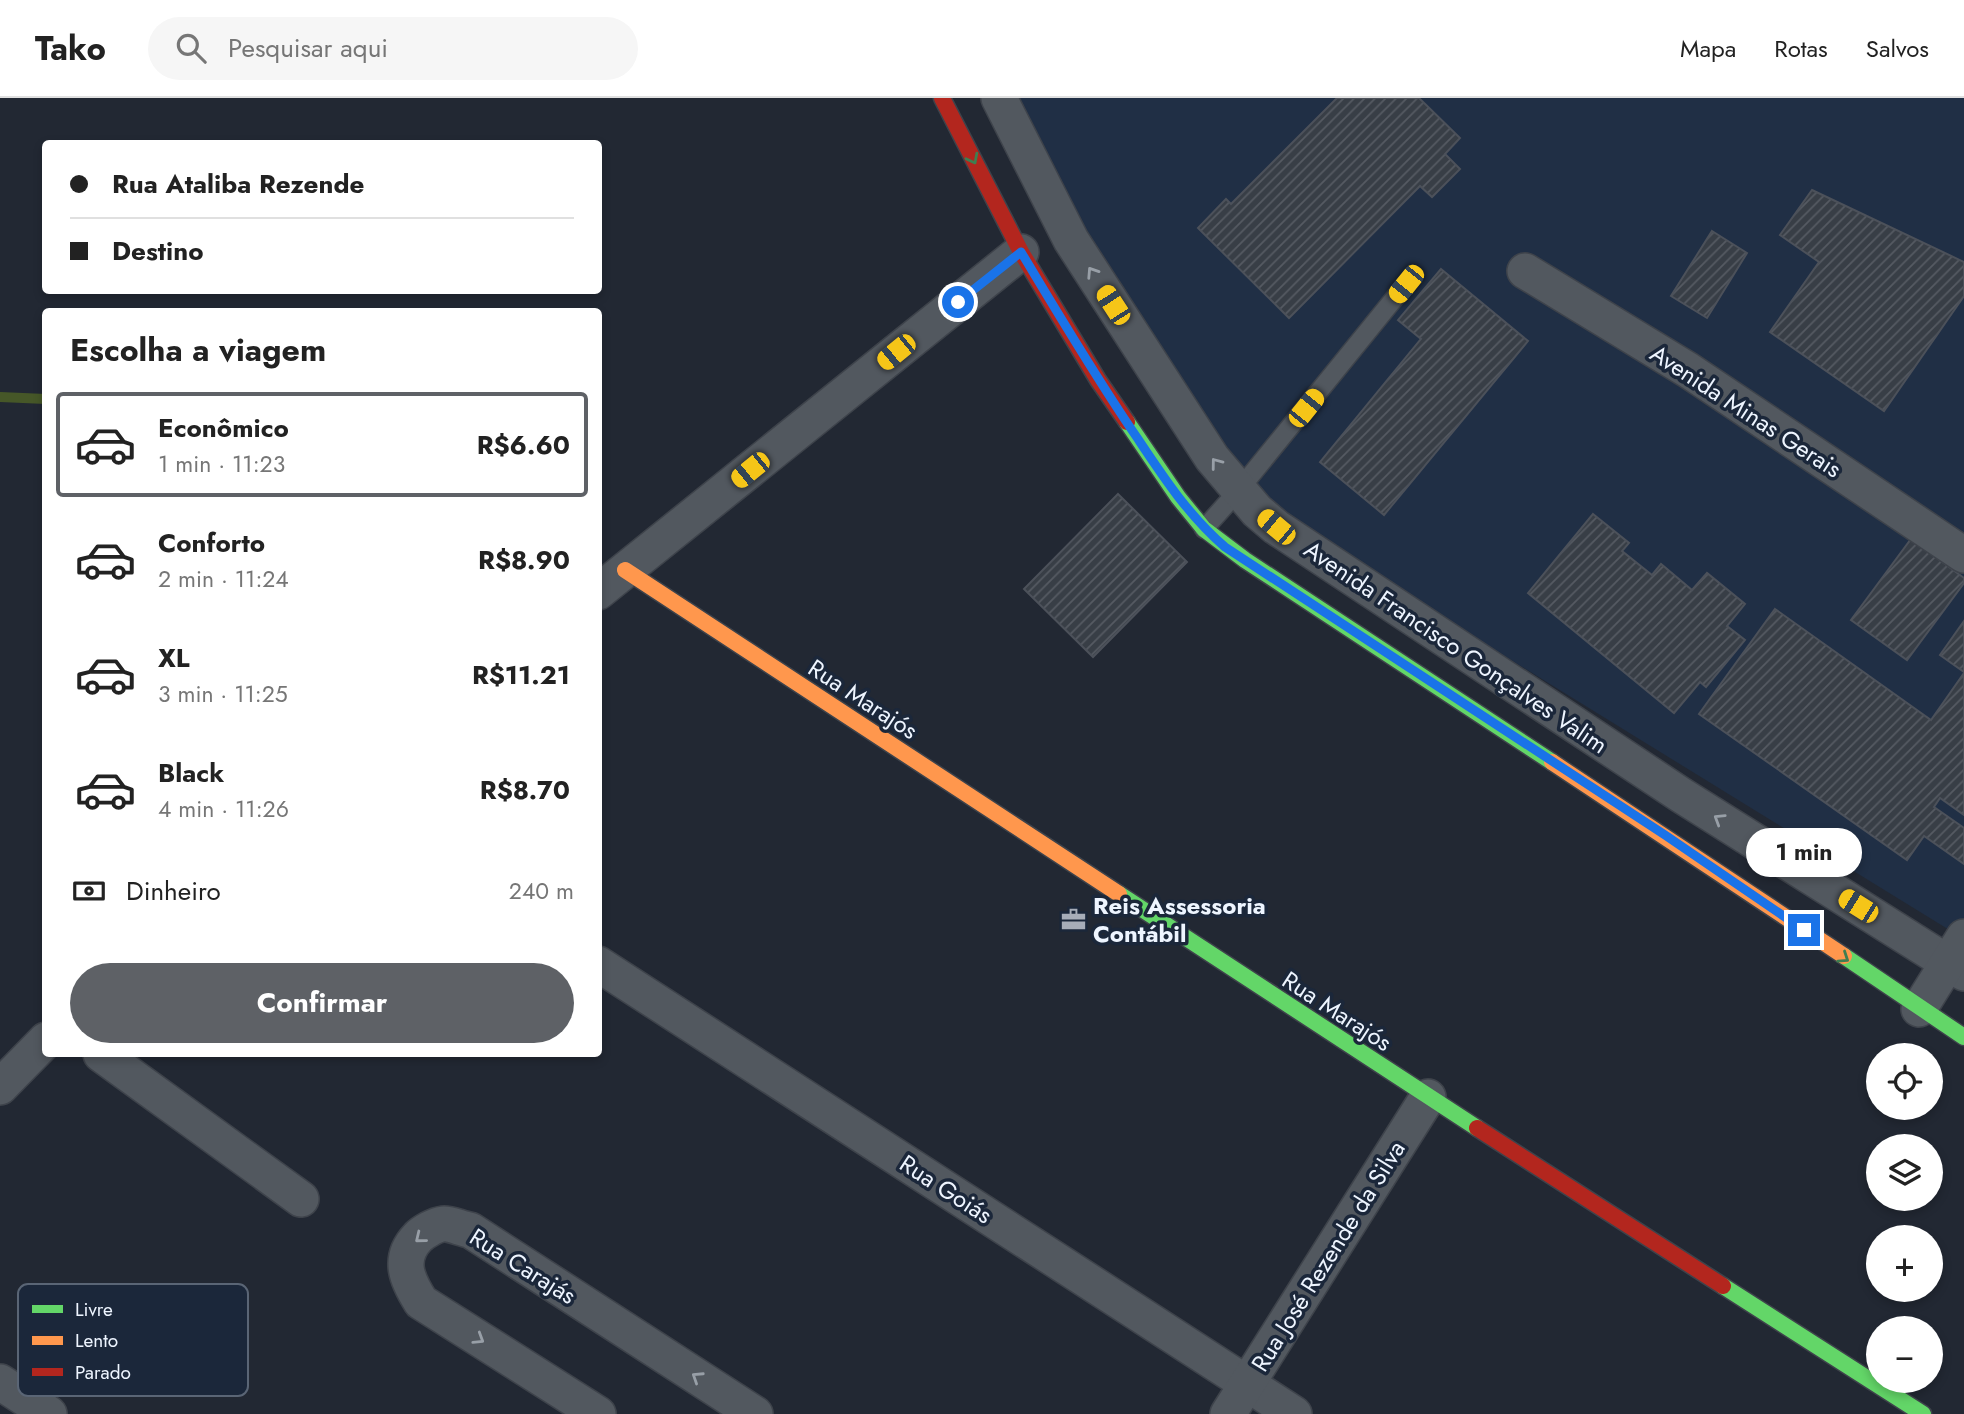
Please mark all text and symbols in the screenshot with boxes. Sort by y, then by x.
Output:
search box [148,17,638,80]
text: Tako [35,25,106,72]
icon: search [172,29,210,67]
text: Pesquisar aqui [228,29,388,67]
text: Mapa [1680,31,1736,66]
text: Rotas [1774,31,1828,66]
text: Salvos [1866,31,1929,66]
one-way arrow [965,152,979,164]
text: Rua Ataliba Rezende [112,165,364,203]
text: Destino [112,232,204,270]
car [1385,261,1428,307]
one-way arrow [1088,267,1100,280]
car [1093,282,1134,328]
route start [942,286,974,318]
text: Escolha a viagem [70,327,326,373]
car [874,331,919,373]
street label: Avenida Minas Gerais [1643,336,1849,486]
car [1285,385,1328,431]
text: Econômico [158,409,289,447]
icon: car [74,413,137,476]
text: R$6.60 [477,426,570,464]
text: 1 min · 11:23 [158,447,285,481]
car [728,449,773,491]
one-way arrow [1212,458,1225,470]
car [1254,505,1299,549]
text: Conforto [158,524,265,562]
icon: car [74,528,137,591]
street label: Avenida Francisco Gonçalves Valim [1297,532,1615,762]
text: R$8.90 [478,541,570,579]
text: 2 min · 11:24 [158,562,289,596]
text: XL [158,639,190,677]
icon: car [74,643,137,706]
street label: Rua Marajós [801,650,925,748]
text: R$11.21 [472,656,570,694]
text: 3 min · 11:25 [158,677,288,711]
text: Black [158,754,224,792]
icon: car [74,758,137,821]
text: R$8.70 [480,771,570,809]
text: 4 min · 11:26 [158,792,289,826]
one-way arrow [1714,815,1727,828]
callout: 1 min [1746,828,1862,878]
text: 1 min [1775,835,1833,869]
icon: cash [70,872,108,910]
text: Dinheiro [126,872,221,910]
text: 240 m [509,874,574,908]
car [1835,886,1882,926]
place label: Reis Assessoria Contábil [1093,888,1266,951]
office icon: Reis Assessoria Contábil [1059,905,1087,933]
route end [1788,914,1820,946]
one-way arrow [1836,949,1849,962]
street label: Rua Marajós [1275,962,1399,1060]
button: Confirmar [70,963,574,1043]
map controls [1866,1043,1943,1393]
button: locate [1866,1043,1943,1120]
street label: Rua José Rezende da Silva [1243,1134,1413,1378]
button: layers [1866,1134,1943,1211]
street label: Rua Goiás [893,1146,999,1232]
street label: Rua Carajás [463,1219,583,1313]
button: + [1866,1225,1943,1302]
one-way arrow [415,1229,427,1242]
legend [18,1284,248,1396]
text: Livre [75,1296,113,1323]
button: − [1866,1316,1943,1393]
text: Lento [75,1327,118,1354]
one-way arrow [472,1330,485,1343]
text: Parado [75,1359,131,1386]
one-way arrow [692,1372,705,1385]

